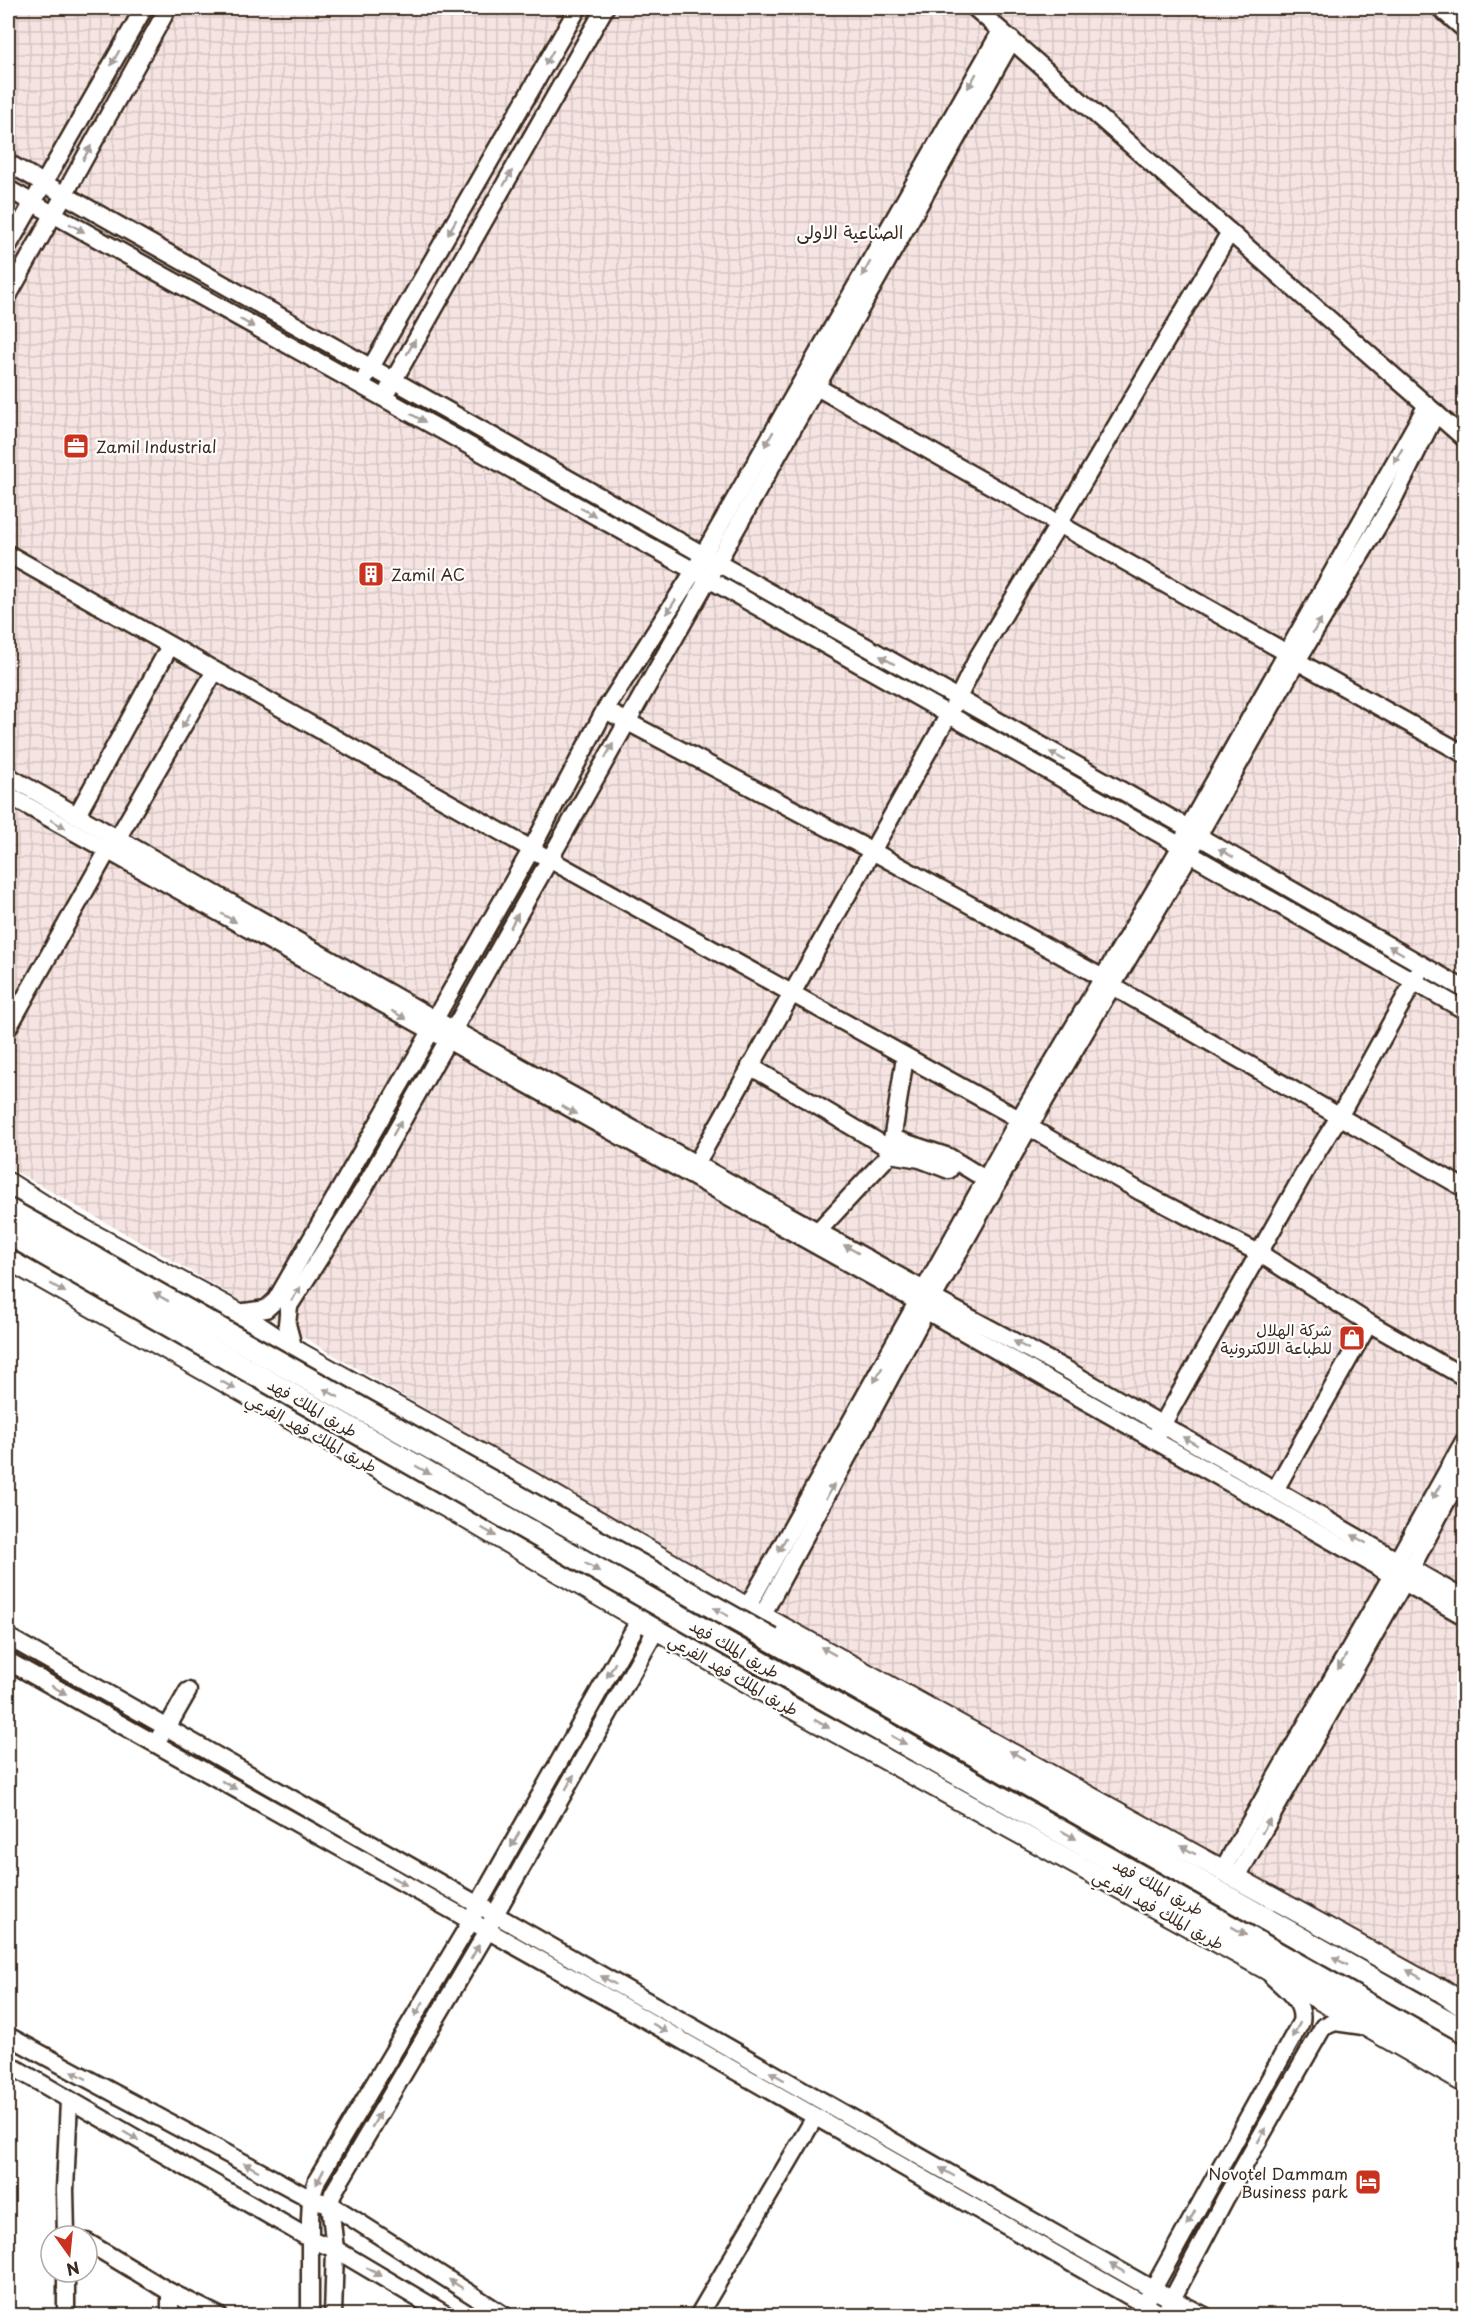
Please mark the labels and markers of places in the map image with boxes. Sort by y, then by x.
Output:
office icon: Zamil Industrial [61,431,91,461]
place label: Zamil Industrial [96,434,217,458]
building icon: Zamil AC [356,559,386,589]
place label: Zamil AC [391,562,465,586]
place label: شركة الهلال للطباعة الالكترونية [1220,1317,1332,1359]
shop icon: شركة الهلال للطباعة الالكترونية [1337,1323,1367,1353]
place label: Novotel Dammam Business park [1208,2161,1348,2203]
hotel icon: Novotel Dammam Business park [1353,2167,1383,2197]

